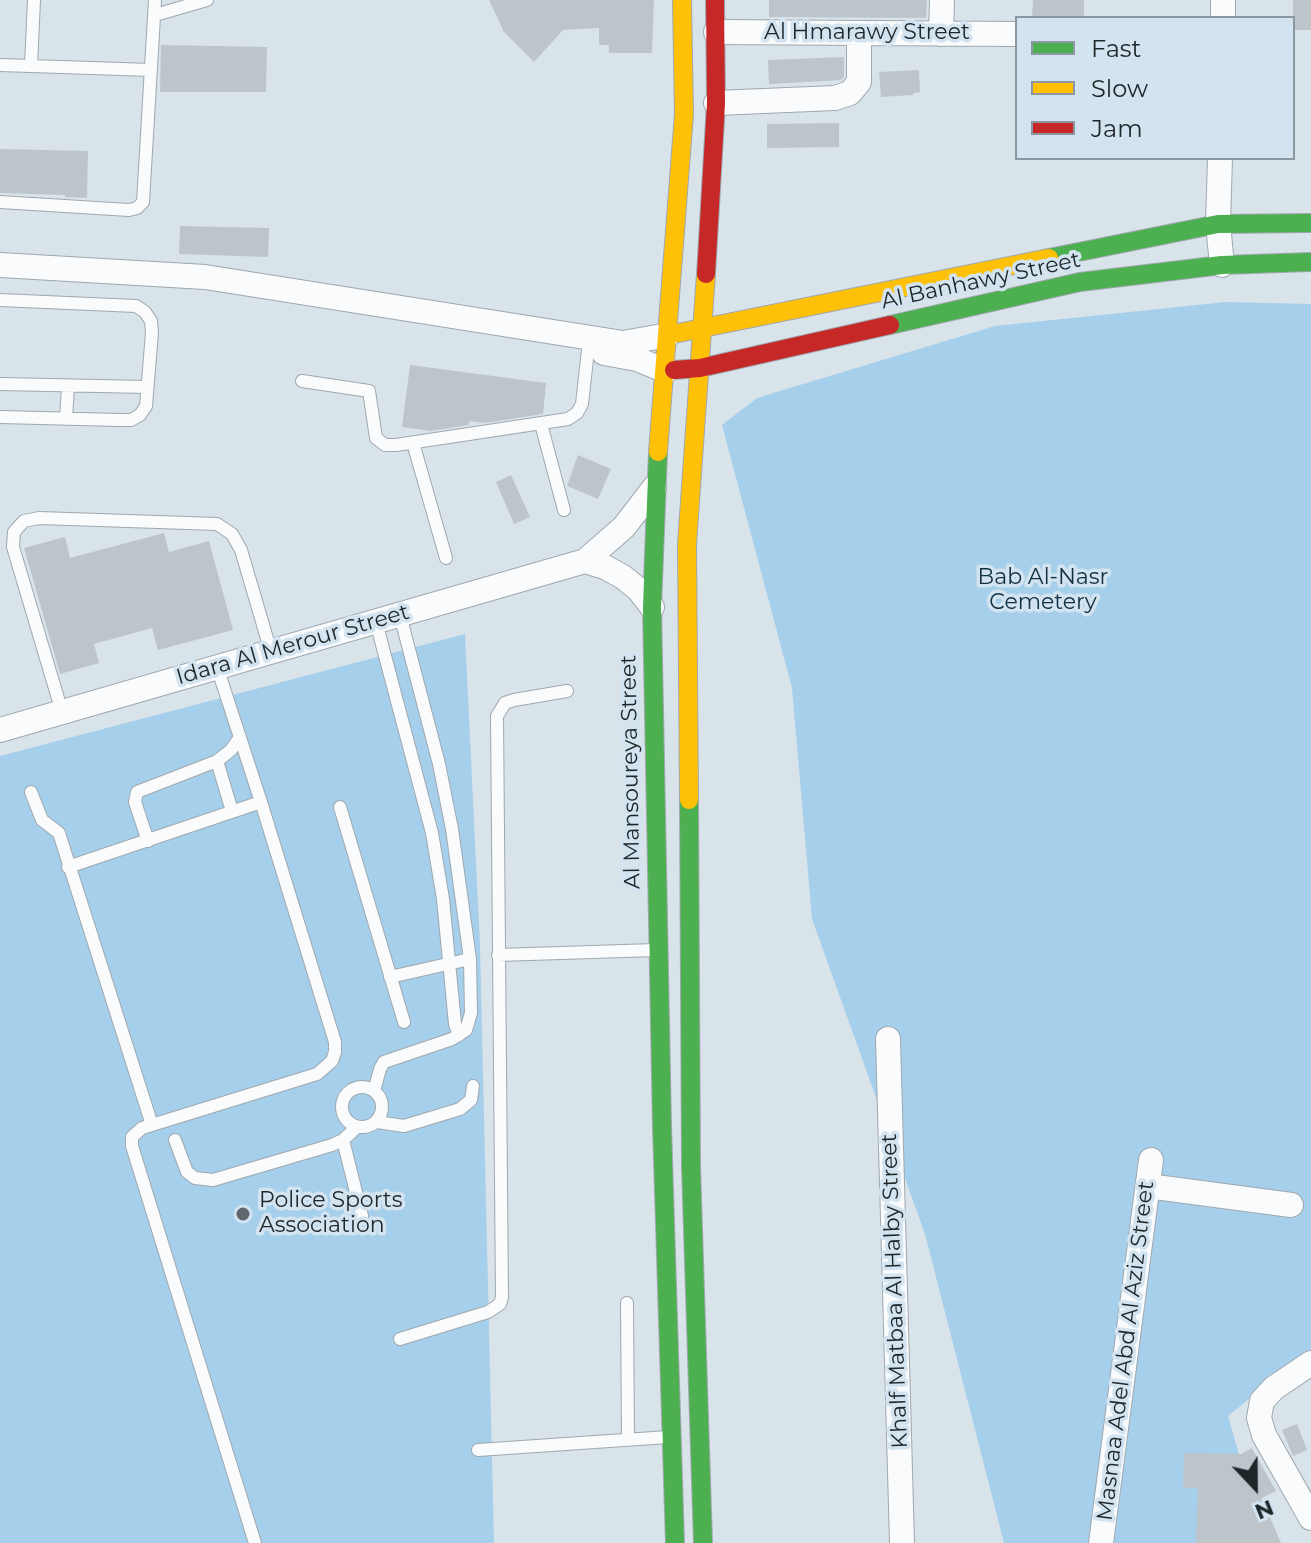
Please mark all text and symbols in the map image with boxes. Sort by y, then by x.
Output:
legend [1015,16,1295,160]
street label: Al Hmarawy Street [764,20,970,46]
text: Fast [1091,34,1141,63]
text: Slow [1091,74,1148,103]
text: Jam [1091,114,1143,143]
street label: Al Banhawy Street [879,247,1083,315]
park label: Bab Al-Nasr Cemetery [978,565,1108,616]
street label: Idara Al Merour Street [173,599,413,691]
street label: Al Mansoureya Street [616,655,646,889]
street label: Khalf Matbaa Al Halby Street [876,1133,914,1449]
street label: Masnaa Adel Abd Al Aziz Street [1092,1180,1160,1522]
place label: Police Sports Association [259,1188,402,1240]
marker: Police Sports Association [234,1205,252,1223]
north arrow [1215,1447,1295,1527]
text: N [1251,1494,1277,1526]

